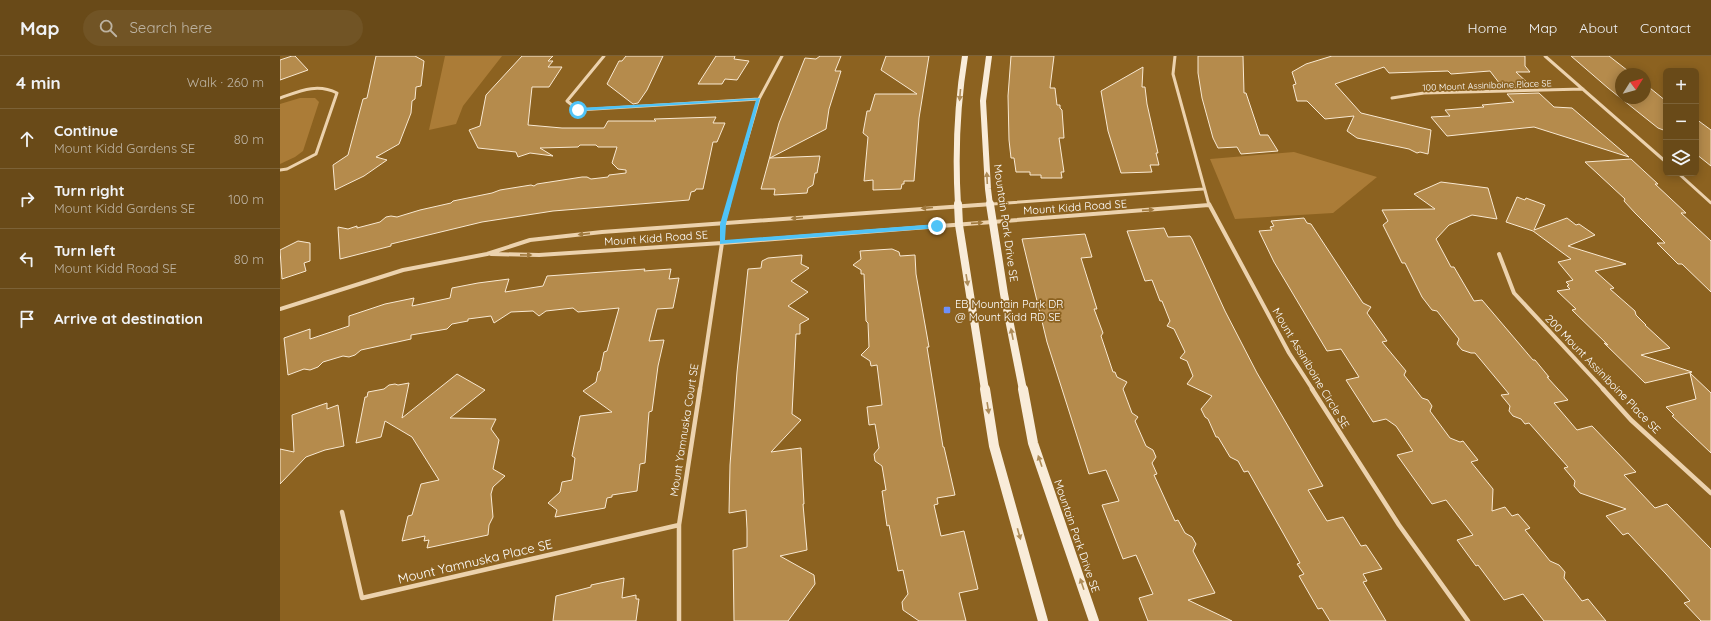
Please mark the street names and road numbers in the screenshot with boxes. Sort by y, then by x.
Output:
street label: 100 Mount Assiniboine Place SE [1422,77,1552,93]
street label: Mountain Park Drive SE [991,163,1021,283]
street label: Mount Kidd Road SE [1023,196,1127,218]
street label: Mount Kidd Road SE [604,227,708,249]
street label: Mount Assiniboine Circle SE [1269,305,1353,431]
street label: 200 Mount Assiniboine Place SE [1542,312,1664,436]
street label: Mount Yamnuska Court SE [667,363,701,497]
street label: Mountain Park Drive SE [1051,478,1103,594]
street label: Mount Yamnuska Place SE [396,535,554,587]

